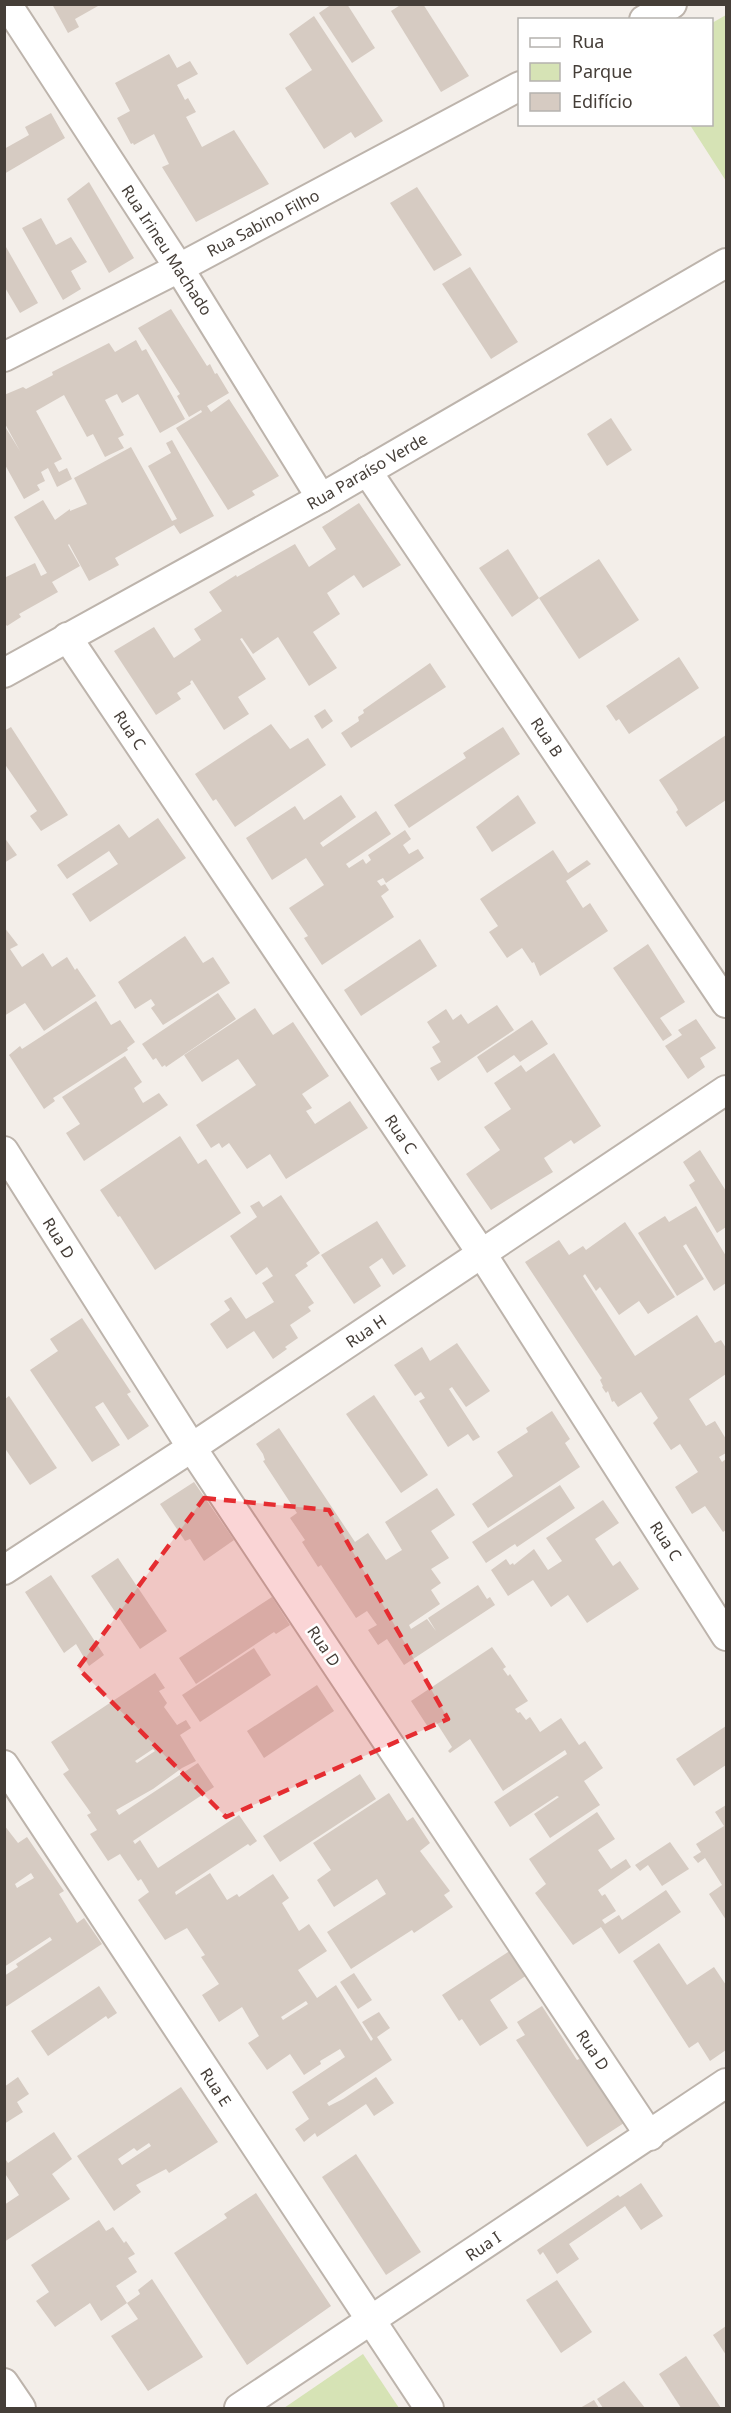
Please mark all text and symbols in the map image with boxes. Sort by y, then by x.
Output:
legend [518,18,713,126]
text: Rua [572,29,604,53]
text: Parque [572,59,632,83]
text: Edifício [572,89,633,113]
street label: Rua Irineu Machado [116,180,218,320]
street label: Rua Sabino Filho [203,184,323,262]
street label: Rua Paraíso Verde [303,427,431,515]
street label: Rua C [109,706,151,754]
street label: Rua B [526,713,568,761]
street label: Rua C [380,1110,422,1158]
street label: Rua D [38,1213,80,1263]
street label: Rua H [341,1309,391,1353]
street label: Rua C [645,1517,687,1565]
street label: Rua D [302,1621,346,1671]
street label: Rua D [571,2025,615,2075]
street label: Rua E [195,2063,237,2111]
street label: Rua I [461,2226,505,2266]

